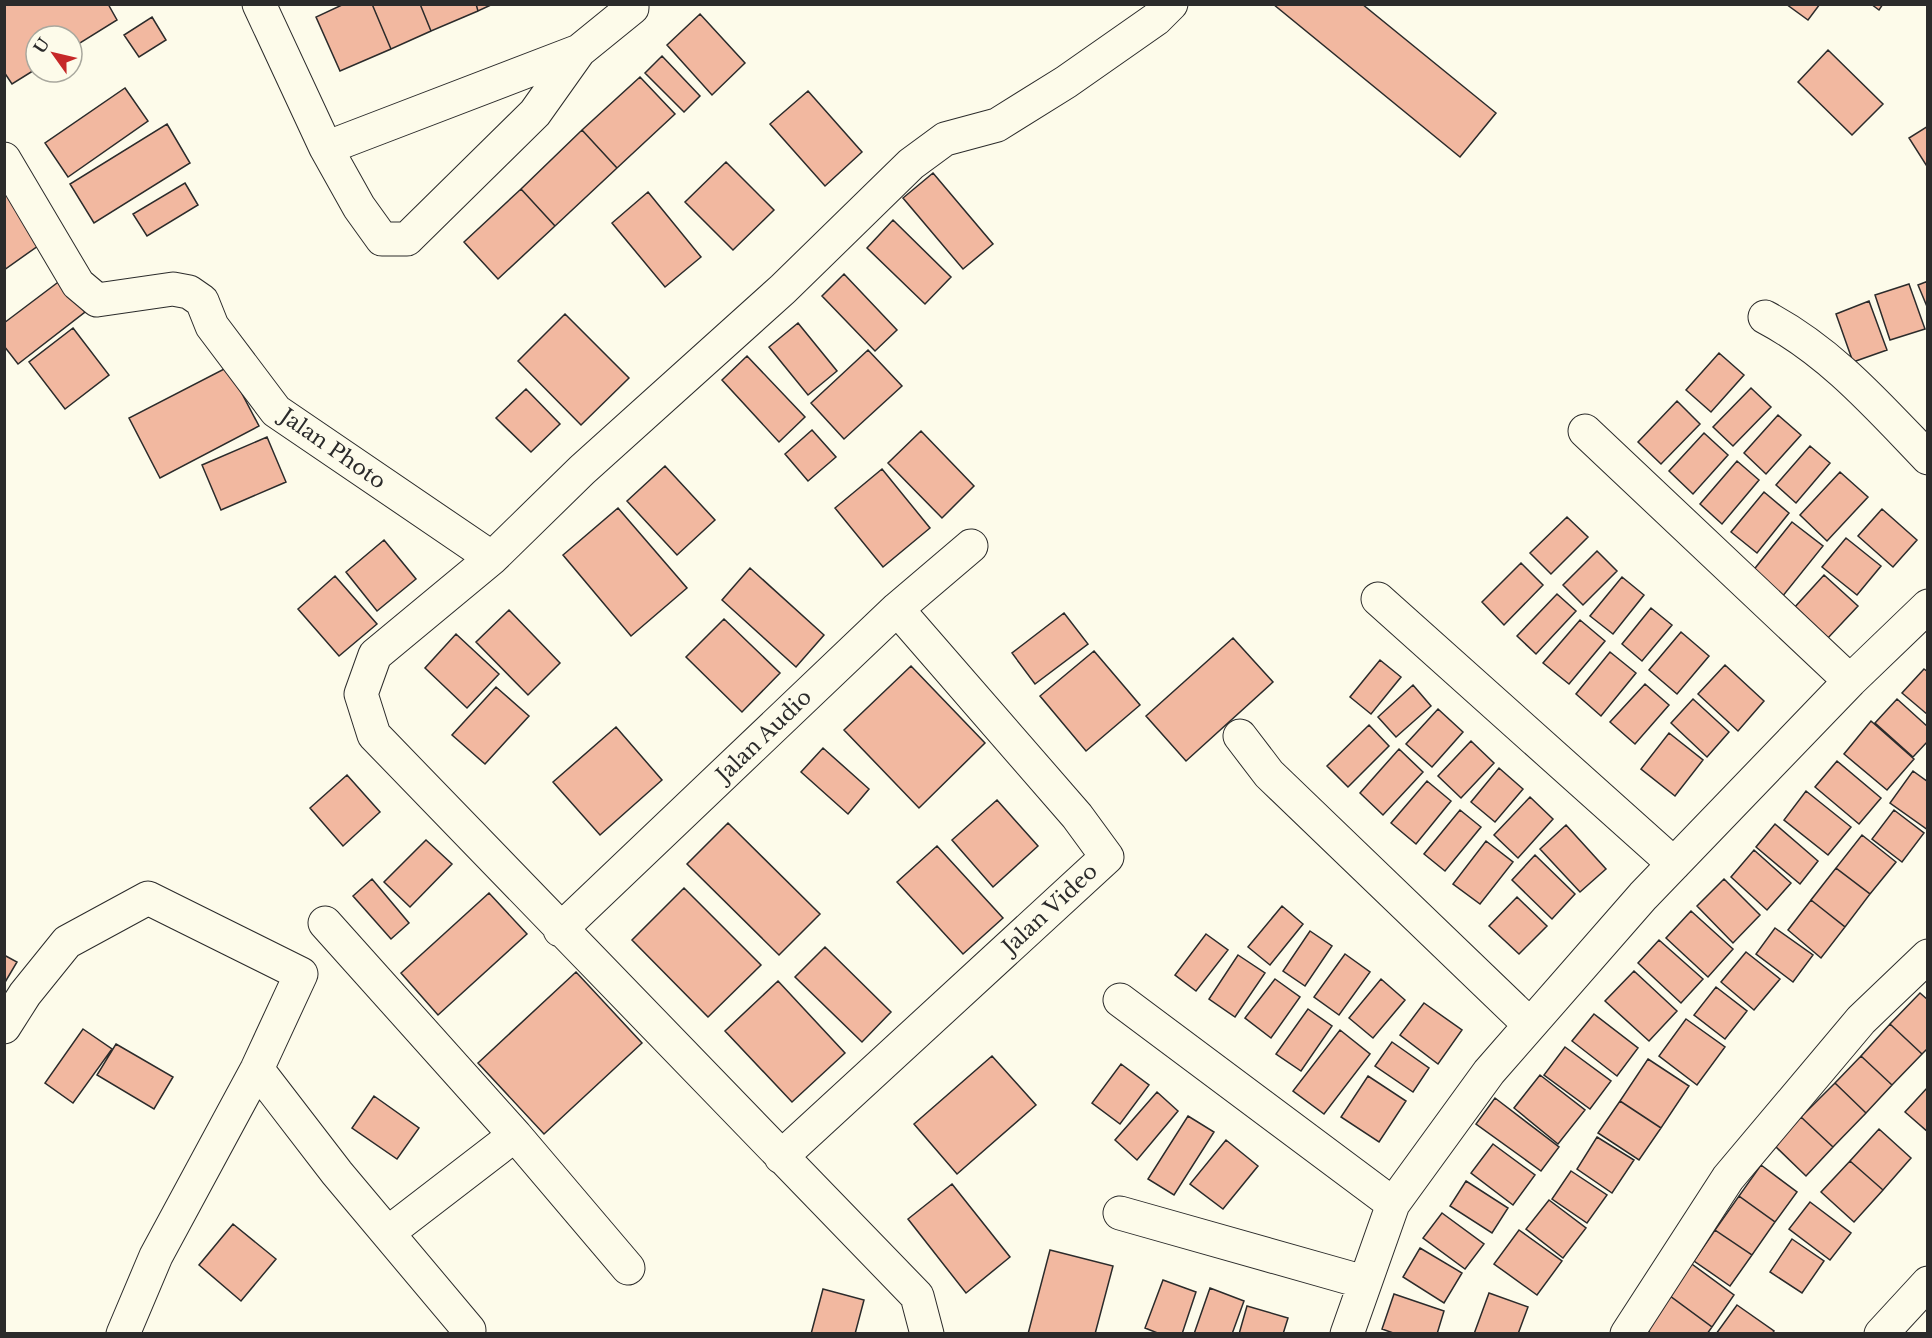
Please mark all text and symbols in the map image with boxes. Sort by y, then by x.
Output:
north arrow [24,24,84,84]
text: U [29,34,54,57]
street label: Jalan Photo [273,402,391,495]
street label: Jalan Audio [709,684,817,790]
street label: Jalan Video [995,858,1103,962]

